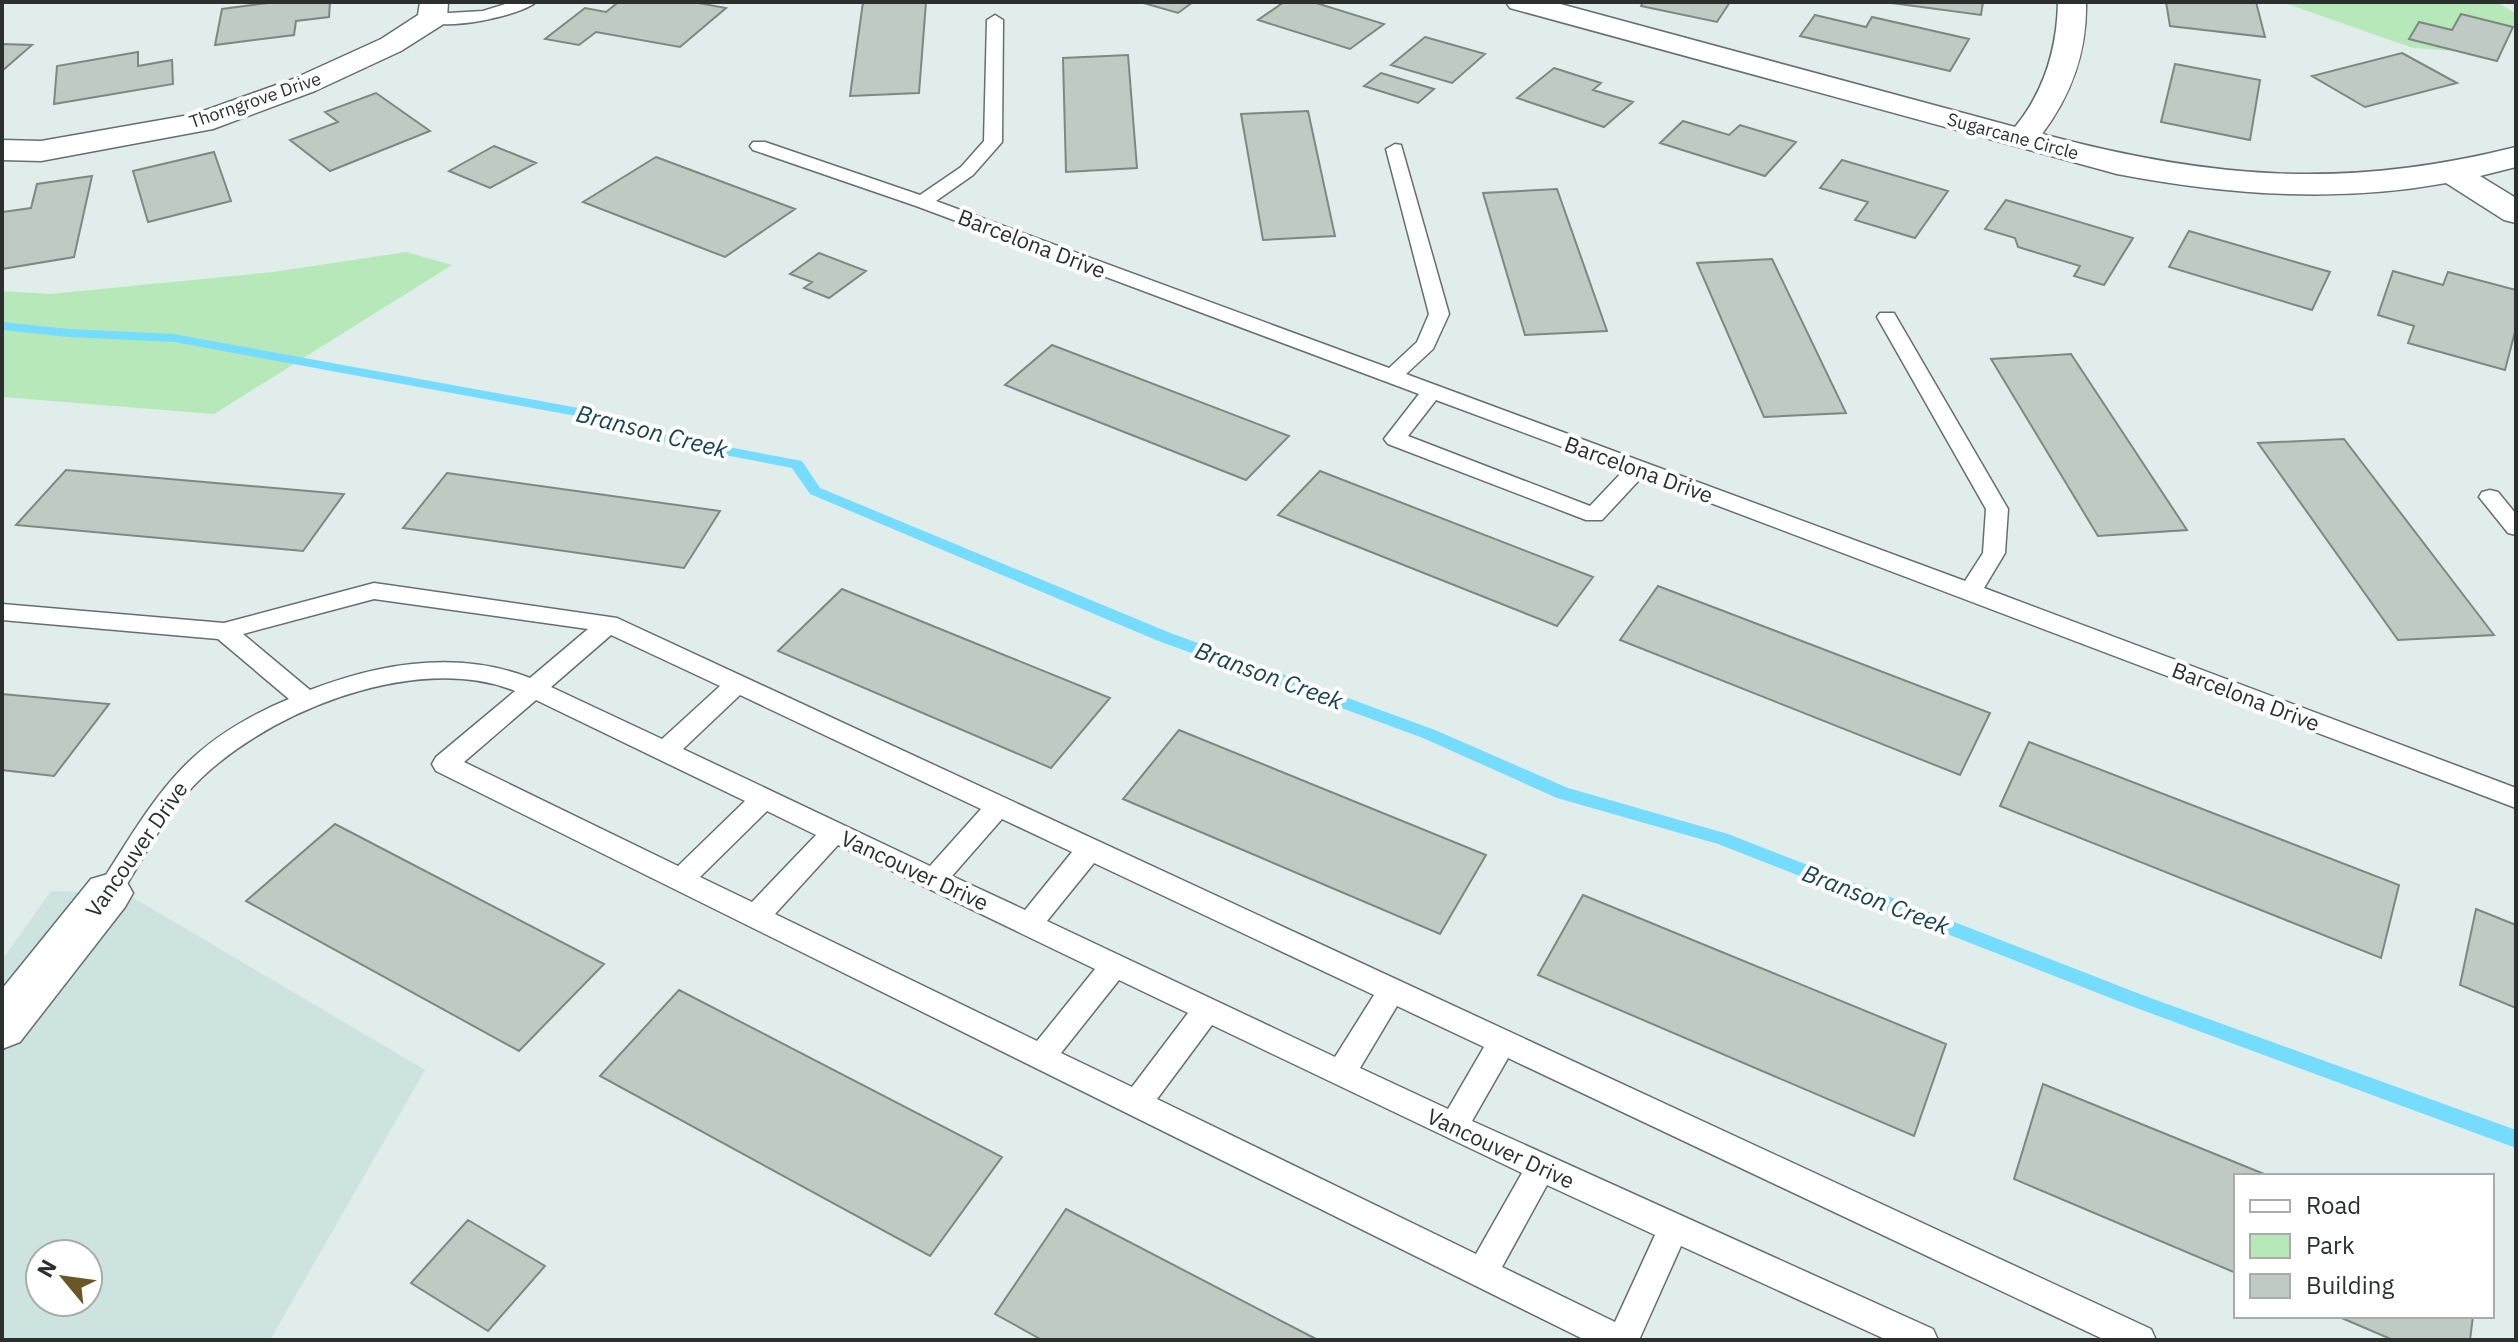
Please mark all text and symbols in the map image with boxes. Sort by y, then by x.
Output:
street label: Thorngrove Drive [186,67,324,133]
street label: Sugarcane Circle [1945,107,2081,165]
street label: Barcelona Drive [954,202,1110,284]
water label: Branson Creek [573,397,732,465]
street label: Barcelona Drive [1561,429,1717,509]
water label: Branson Creek [1191,633,1348,717]
street label: Barcelona Drive [2168,655,2324,737]
street label: Vancouver Drive [78,775,194,923]
street label: Vancouver Drive [836,823,994,917]
water label: Branson Creek [1798,856,1955,942]
street label: Vancouver Drive [1422,1101,1580,1195]
legend [2234,1174,2494,1318]
text: Road [2306,1189,2361,1221]
text: Park [2306,1229,2355,1261]
north arrow [24,1238,104,1318]
text: N [30,1254,63,1282]
text: Building [2306,1269,2394,1301]

